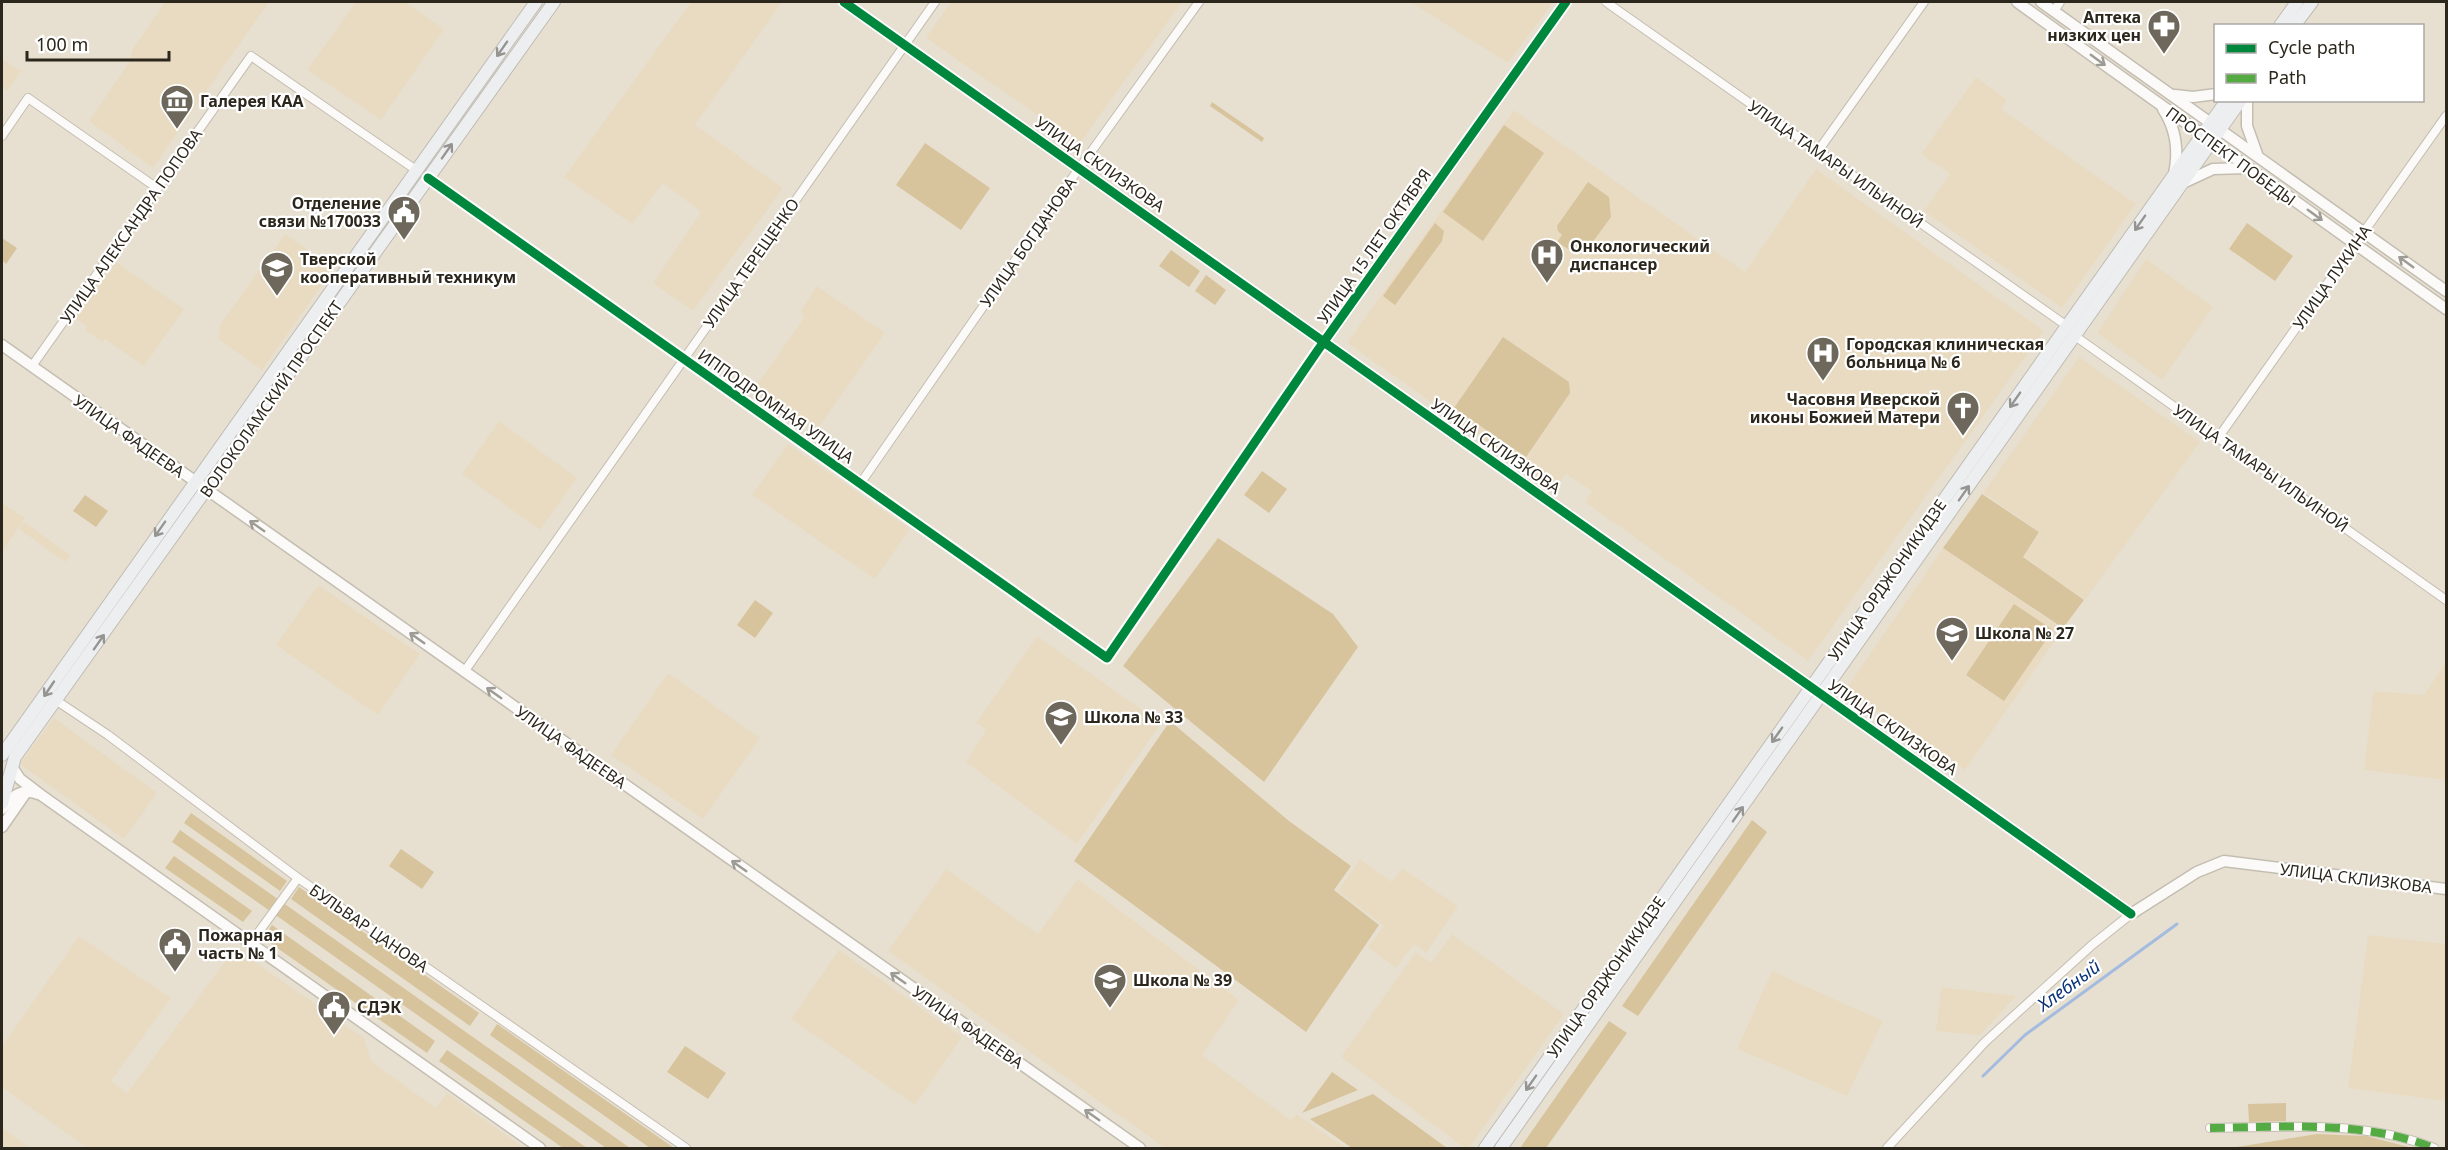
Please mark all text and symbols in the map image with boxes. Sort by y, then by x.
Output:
place label: Аптека низких цен [2047,6,2141,46]
pharmacy icon: Аптека низких цен [2146,8,2182,55]
scale bar [27,24,170,62]
legend [2214,24,2424,102]
text: 100 m [36,32,88,56]
text: Cycle path [2268,35,2355,59]
one-way arrow [496,41,508,57]
one-way arrow [2090,54,2106,66]
text: Path [2268,65,2307,89]
museum icon: Галерея КАА [159,83,195,130]
place label: Галерея КАА [200,90,305,112]
street label: УЛИЦА ТАМАРЫ ИЛЬИНОЙ [1744,95,1928,233]
street label: ПРОСПЕКТ ПОБЕДЫ [2162,101,2300,211]
street label: УЛИЦА СКЛИЗКОВА [1031,111,1170,217]
street label: УЛИЦА АЛЕКСАНДРА ПОПОВА [55,123,207,328]
one-way arrow [441,144,453,160]
street label: УЛИЦА 15 ЛЕТ ОКТЯБРЯ [1312,164,1436,328]
street label: УЛИЦА БОГДАНОВА [975,172,1082,311]
place label: Отделение связи №170033 [259,192,381,232]
public building icon: Отделение связи №170033 [386,194,422,241]
street label: УЛИЦА ТЕРЕЩЕНКО [698,194,804,332]
one-way arrow [2306,209,2322,221]
one-way arrow [2134,215,2146,231]
street label: УЛИЦА ЛУКИНА [2288,220,2377,334]
place label: Онкологический диспансер [1570,235,1710,275]
hospital icon: Онкологический диспансер [1529,237,1565,284]
place label: Тверской кооперативный техникум [300,248,516,288]
school or university icon: Тверской кооперативный техникум [259,250,295,297]
one-way arrow [2398,255,2414,268]
street label: ВОЛОКОЛАМСКИЙ ПРОСПЕКТ [195,296,348,502]
place label: Городская клиническая больница № 6 [1846,333,2044,373]
hospital icon: Городская клиническая больница № 6 [1805,335,1841,382]
street label: ИППОДРОМНАЯ УЛИЦА [694,344,859,469]
place label: Часовня Иверской иконы Божией Матери [1750,388,1940,428]
street label: УЛИЦА ФАДЕЕВА [69,390,189,483]
church icon: Часовня Иверской иконы Божией Матери [1945,390,1981,437]
one-way arrow [2009,391,2021,407]
street label: УЛИЦА СКЛИЗКОВА [1427,393,1566,499]
street label: УЛИЦА ТАМАРЫ ИЛЬИНОЙ [2169,399,2353,537]
one-way arrow [1958,485,1970,501]
street label: УЛИЦА ОРДЖОНИКИДЗЕ [1823,495,1951,665]
one-way arrow [250,520,266,532]
one-way arrow [154,521,167,537]
school or university icon: Школа № 27 [1934,615,1970,662]
place label: Школа № 27 [1975,622,2074,644]
one-way arrow [409,632,425,644]
one-way arrow [93,634,105,650]
street label: УЛИЦА СКЛИЗКОВА [1824,674,1963,780]
one-way arrow [43,680,55,696]
one-way arrow [486,687,503,699]
school or university icon: Школа № 33 [1043,699,1079,746]
street label: УЛИЦА ФАДЕЕВА [511,701,631,794]
place label: Школа № 33 [1084,706,1183,728]
one-way arrow [1771,726,1783,742]
one-way arrow [1732,806,1744,822]
street label: УЛИЦА СКЛИЗКОВА [2279,858,2434,898]
one-way arrow [731,860,748,872]
street label: БУЛЬВАР ЦАНОВА [305,879,433,978]
street label: УЛИЦА ОРДЖОНИКИДЗЕ [1542,892,1670,1062]
place label: Пожарная часть № 1 [198,924,283,964]
public building icon: Пожарная часть № 1 [157,926,193,973]
water label: Хлебный [2031,954,2105,1017]
school or university icon: Школа № 39 [1092,962,1128,1009]
place label: Школа № 39 [1133,969,1232,991]
one-way arrow [891,972,907,984]
street label: УЛИЦА ФАДЕЕВА [908,981,1028,1074]
public building icon: СДЭК [316,989,352,1036]
place label: СДЭК [357,996,402,1018]
one-way arrow [1525,1074,1537,1090]
one-way arrow [1084,1109,1101,1121]

